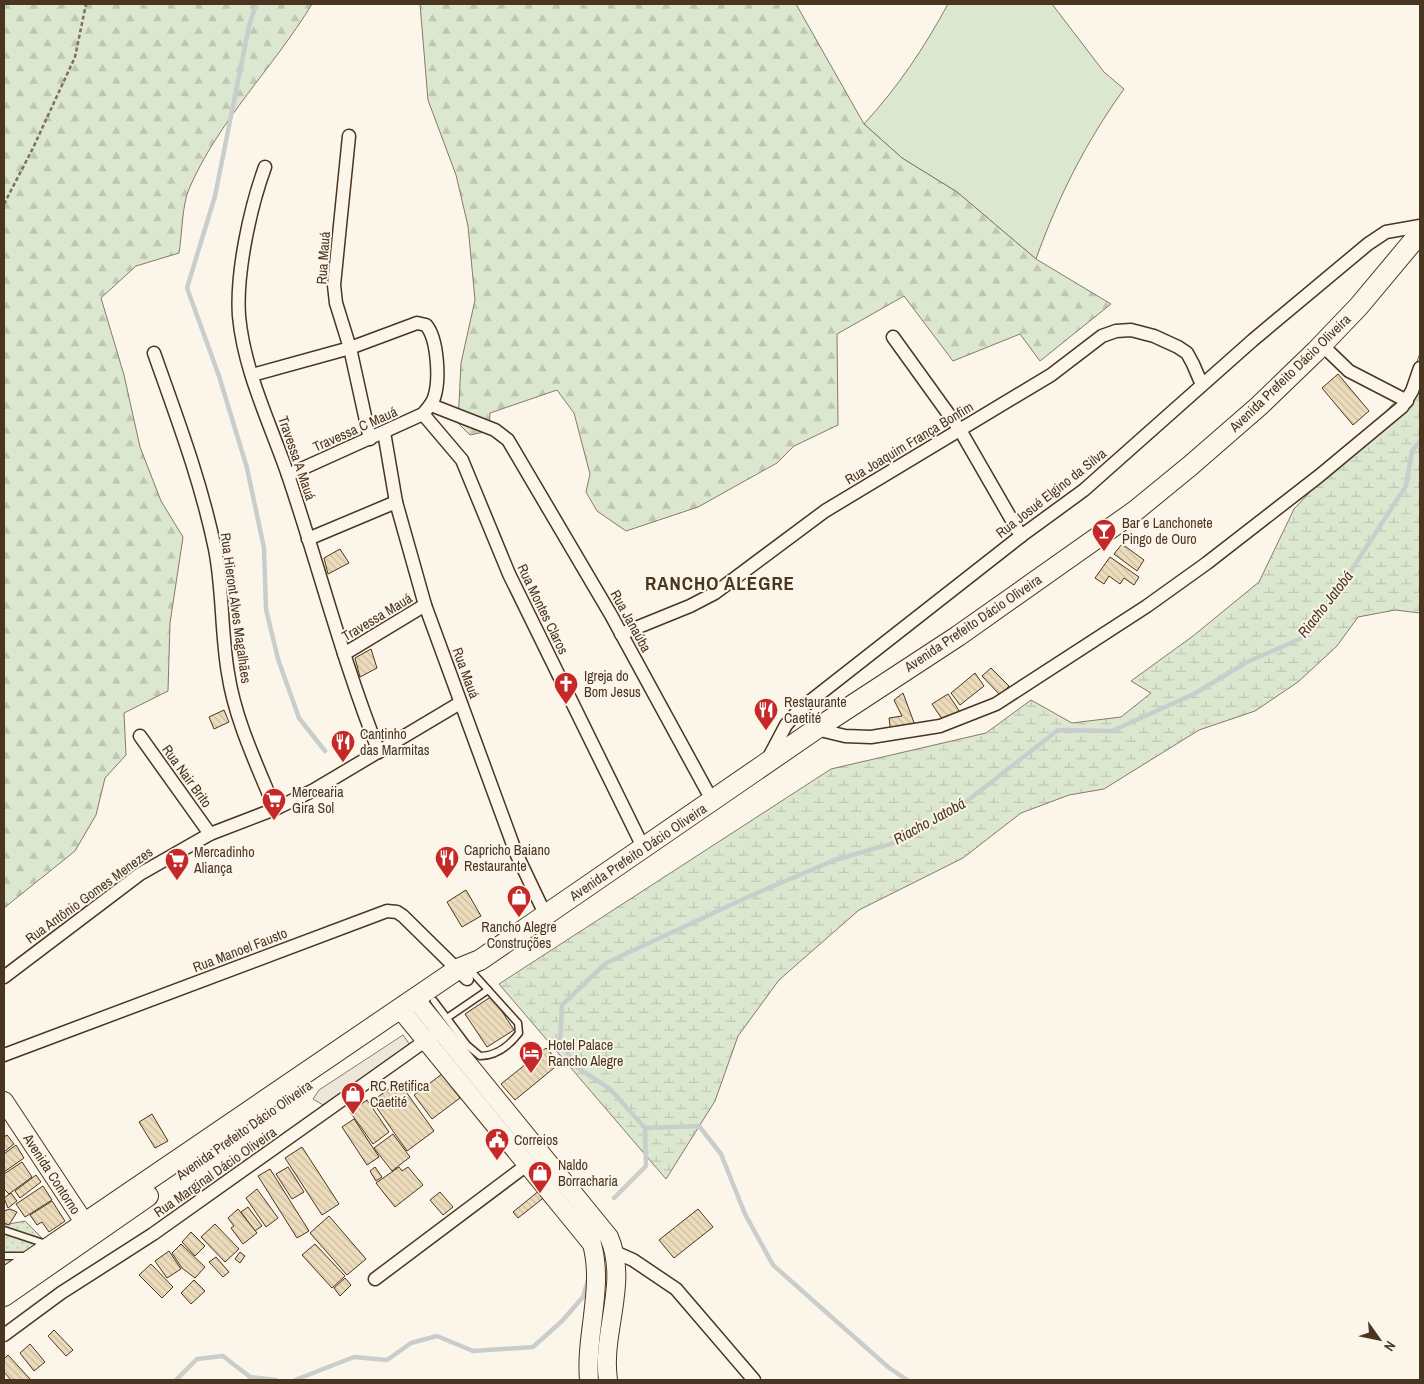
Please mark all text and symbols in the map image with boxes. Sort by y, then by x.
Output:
street label: Rua Mauá [312,230,334,285]
street label: Avenida Prefeito Dácio Oliveira [1225,310,1355,436]
street label: Rua Joaquim França Bonfim [841,397,977,489]
street label: Travessa C Mauá [310,402,400,456]
street label: Travessa A Mauá [274,413,320,503]
street label: Rua Josué Elgino da Silva [992,444,1110,542]
place label: Bar e Lanchonete Pingo de Ouro [1122,514,1213,548]
bar icon: Bar e Lanchonete Pingo de Ouro [1091,518,1117,552]
street label: Rua Hieront Alves Magalhães [217,532,256,685]
street label: Rua Montes Claros [513,561,573,657]
water label: Riacho Jatobá [1292,566,1358,642]
district label: RANCHO ALEGRE [645,570,795,596]
street label: Avenida Prefeito Dácio Oliveira [900,570,1046,676]
street label: Rua Janaúba [607,587,656,656]
street label: Travessa Mauá [339,589,416,645]
street label: Rua Mauá [448,645,484,702]
place label: Igreja do Bom Jesus [584,667,641,701]
church icon: Igreja do Bom Jesus [553,671,579,705]
place label: Restaurante Caetité [784,693,847,727]
restaurant icon: Restaurante Caetité [753,697,779,731]
place label: Cantinho das Marmitas [360,725,430,759]
restaurant icon: Cantinho das Marmitas [330,729,356,763]
street label: Rua Nair Brito [158,741,216,811]
place label: Mercearia Gira Sol [292,783,344,817]
supermarket icon: Mercearia Gira Sol [261,787,287,821]
water label: Riacho Jatobá [889,793,969,849]
street label: Avenida Prefeito Dácio Oliveira [565,799,711,905]
place label: Capricho Baiano Restaurante [464,841,550,875]
street label: Rua Antônio Gomes Menezes [22,843,156,947]
place label: Mercadinho Aliança [193,843,255,877]
restaurant icon: Capricho Baiano Restaurante [434,845,460,879]
supermarket icon: Mercadinho Aliança [164,847,190,881]
shop icon: Rancho Alegre Construções [506,884,532,918]
place label: Rancho Alegre Construções [481,918,557,952]
street label: Rua Manoel Fausto [190,924,290,976]
place label: Hotel Palace Rancho Alegre [548,1036,623,1070]
hotel icon: Hotel Palace Rancho Alegre [518,1040,544,1074]
street label: Avenida Prefeito Dácio Oliveira [172,1076,316,1184]
place label: RC Retifica Caetité [370,1077,430,1111]
shop icon: RC Retifica Caetité [340,1081,366,1115]
street label: Rua Marginal Dácio Oliveira [150,1123,280,1221]
public building icon: Correios [484,1127,510,1161]
street label: Avenida Contorno [19,1130,85,1218]
place label: Correios [514,1131,558,1149]
place label: Naldo Borracharia [558,1156,619,1190]
shop icon: Naldo Borracharia [527,1160,553,1194]
north arrow [1354,1314,1404,1364]
text: N [1380,1338,1400,1354]

